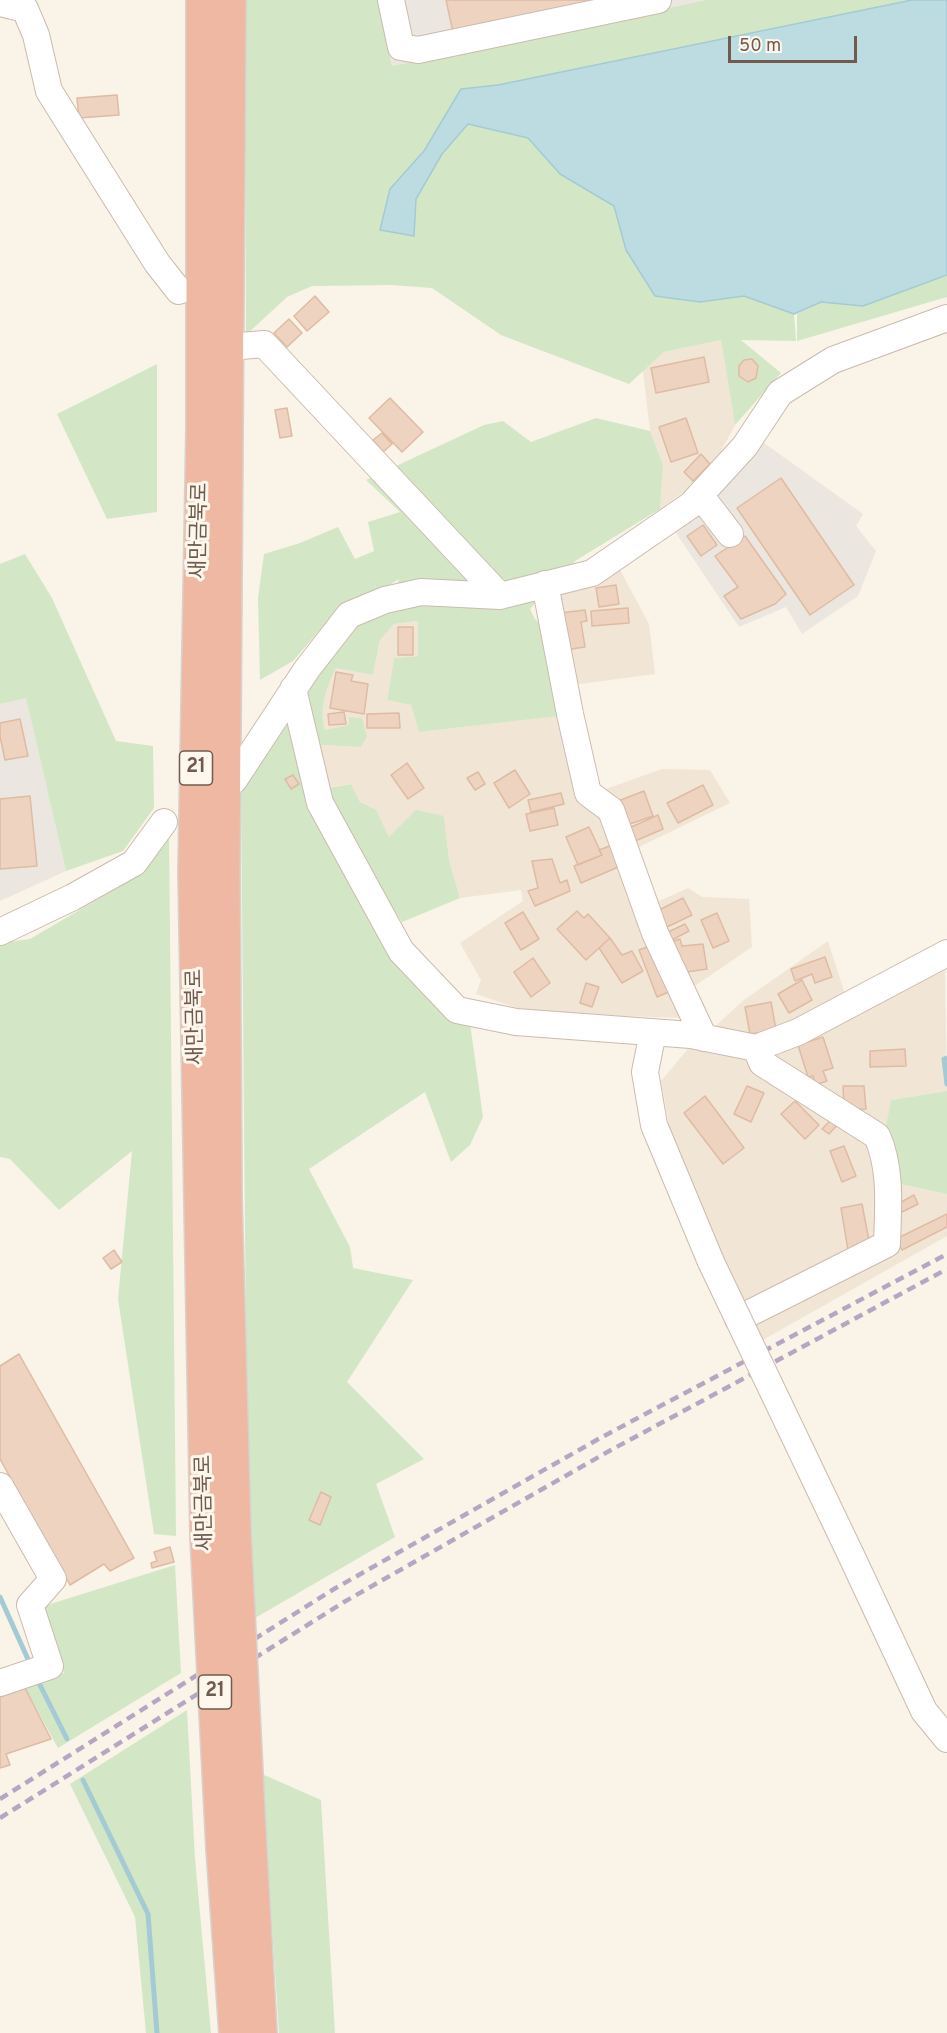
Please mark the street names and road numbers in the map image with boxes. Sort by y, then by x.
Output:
street label: 새만금북로 [188,482,214,580]
road number: 21 [180,751,212,785]
street label: 새만금북로 [184,968,210,1066]
street label: 새만금북로 [193,1454,219,1552]
road number: 21 [198,1675,232,1709]

